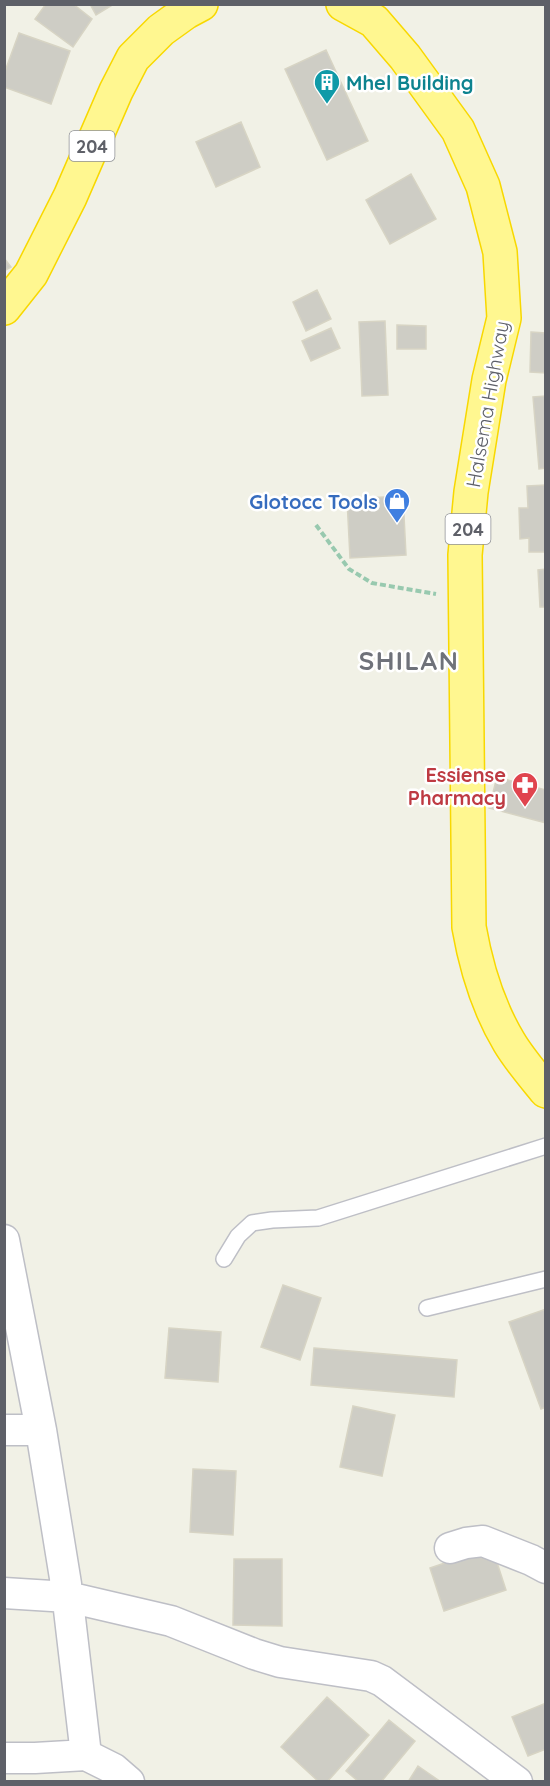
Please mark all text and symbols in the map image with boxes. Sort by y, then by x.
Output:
building icon: Mhel Building [312,67,342,105]
place label: Mhel Building [346,70,474,95]
road number: 204 [70,131,115,161]
street label: Halsema Highway [460,319,514,489]
shop icon: Glotocc Tools [382,486,412,524]
place label: Glotocc Tools [249,489,378,514]
road number: 204 [446,514,490,544]
district label: SHILAN [359,644,459,677]
place label: Essiense Pharmacy [408,762,506,810]
pharmacy icon: Essiense Pharmacy [510,770,540,808]

